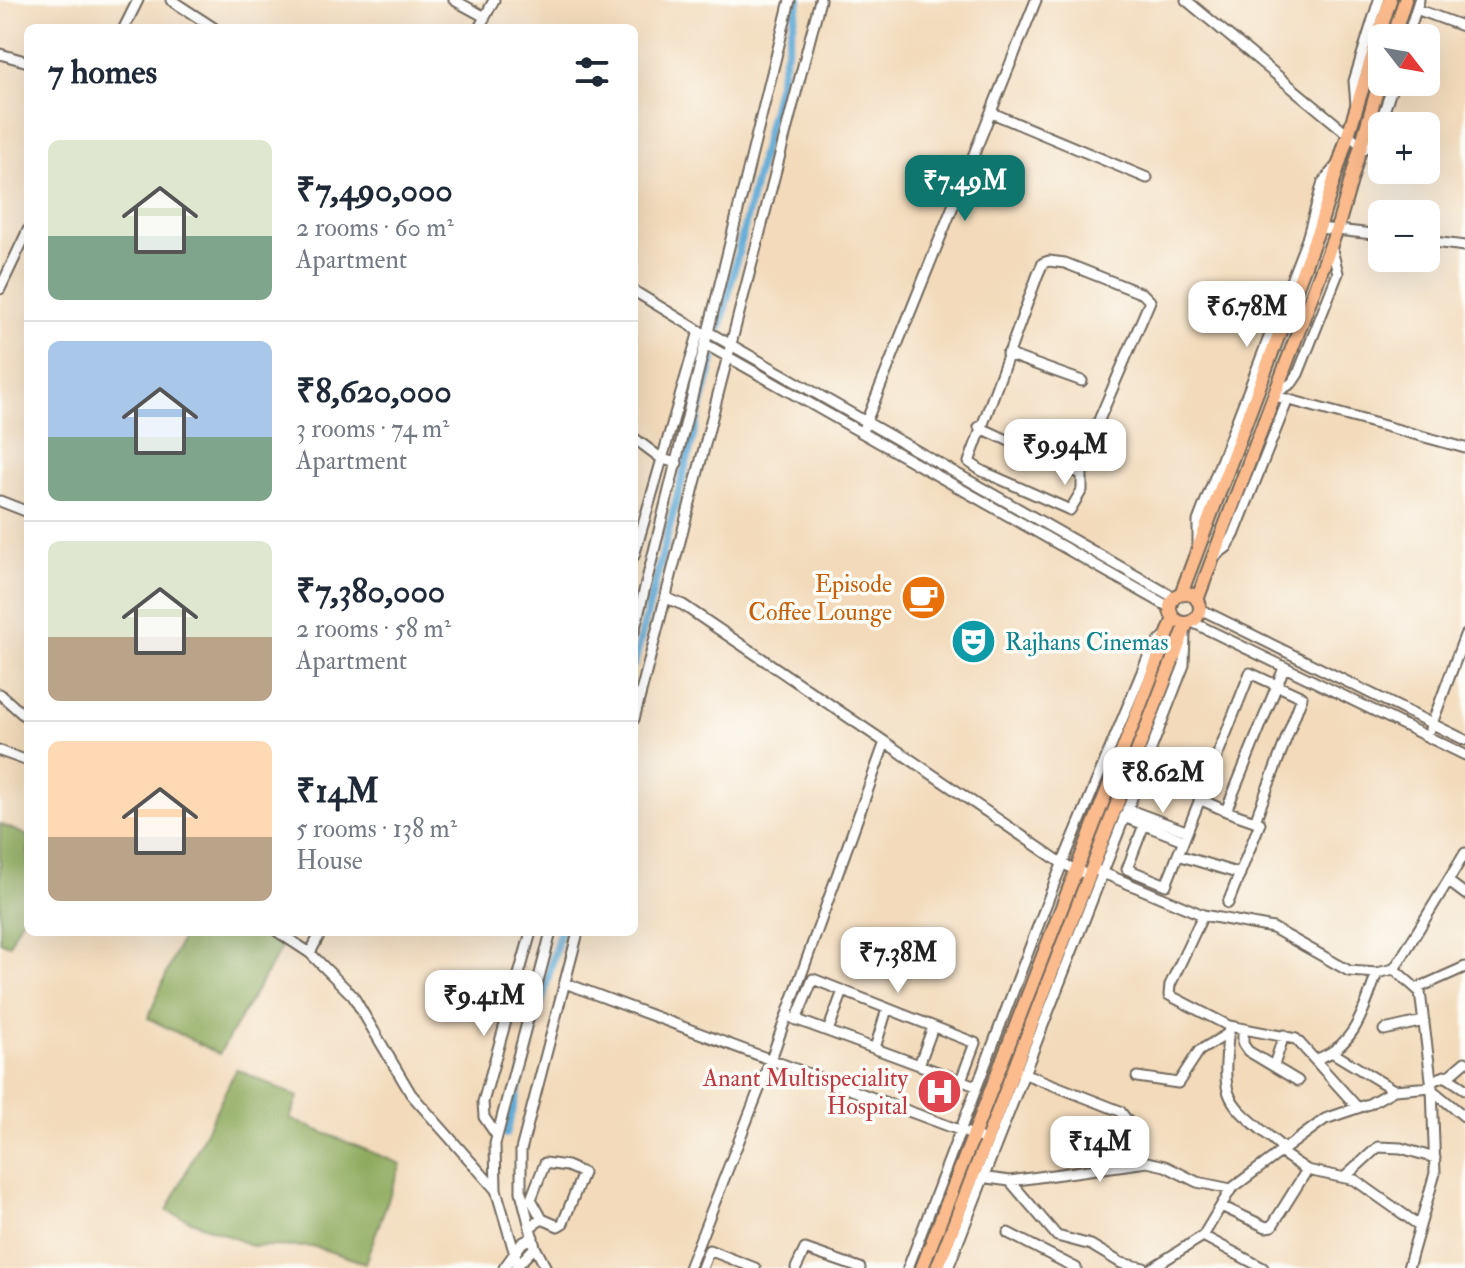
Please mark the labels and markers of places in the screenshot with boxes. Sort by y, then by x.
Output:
pin: ₹7.49M [900,155,1030,223]
pin: ₹6.78M [1182,281,1312,349]
pin: ₹9.94M [1000,419,1130,487]
place label: Episode Coffee Lounge [748,569,892,628]
cafe icon: Episode Coffee Lounge [899,574,947,622]
theatre icon: Rajhans Cinemas [950,618,998,666]
place label: Rajhans Cinemas [1005,627,1169,658]
pin: ₹8.62M [1098,747,1228,815]
pin: ₹7.38M [833,927,963,995]
pin: ₹9.41M [419,970,549,1038]
place label: Anant Multispeciality Hospital [702,1063,908,1122]
hospital icon: Anant Multispeciality Hospital [915,1068,963,1116]
pin: ₹14M [1053,1116,1147,1184]

